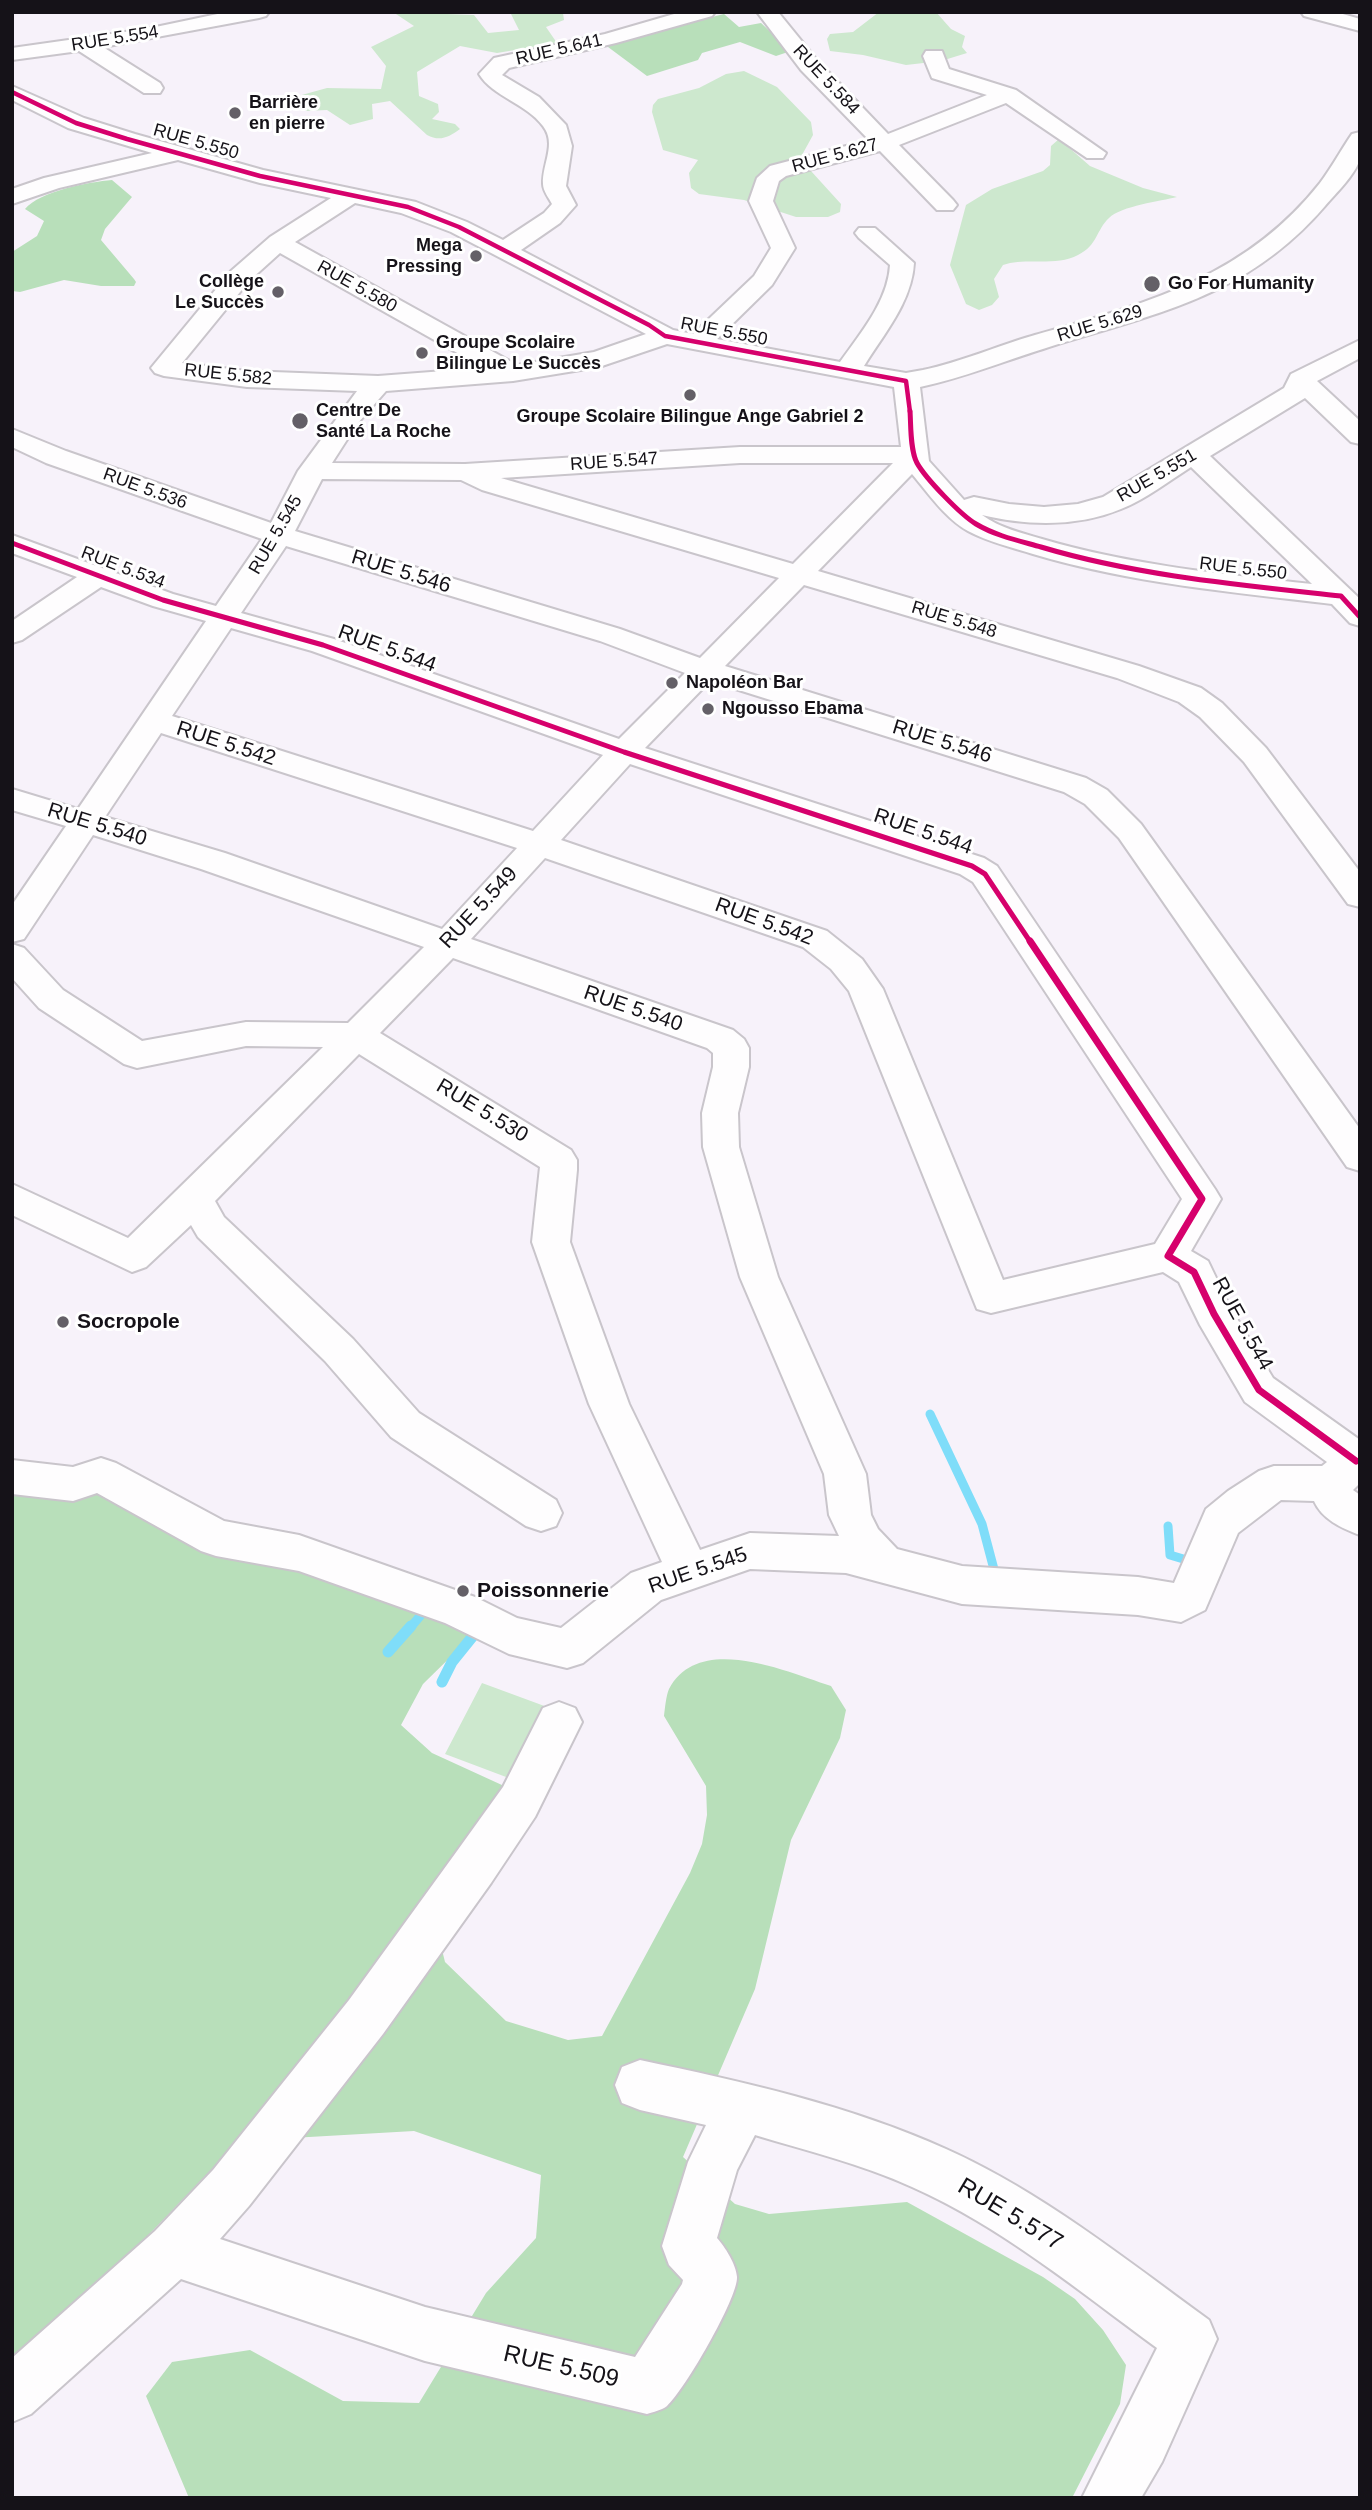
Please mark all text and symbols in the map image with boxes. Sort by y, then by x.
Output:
street label: RUE 5.554 [70,21,160,57]
street label: RUE 5.641 [514,30,604,70]
street label: RUE 5.584 [788,40,864,120]
place label: Barrière en pierre [249,92,325,134]
marker: Barrière en pierre [227,105,243,121]
street label: RUE 5.550 [151,119,241,165]
street label: RUE 5.627 [790,134,880,178]
place label: Mega Pressing [386,235,462,278]
marker: Mega Pressing [468,248,484,264]
street label: RUE 5.580 [313,256,401,318]
place label: Collège Le Succès [175,271,264,314]
place label: Go For Humanity [1168,273,1314,295]
marker: Go For Humanity [1142,274,1162,294]
marker: Collège Le Succès [270,284,286,300]
street label: RUE 5.629 [1055,301,1145,347]
street label: RUE 5.550 [679,313,769,351]
place label: Groupe Scolaire Bilingue Le Succès [436,332,601,374]
marker: Groupe Scolaire Bilingue Le Succès [414,345,430,361]
street label: RUE 5.582 [183,360,273,390]
marker: Groupe Scolaire Bilingue Ange Gabriel 2 [682,387,698,403]
place label: Centre De Santé La Roche [316,400,451,442]
place label: Groupe Scolaire Bilingue Ange Gabriel 2 [516,406,864,428]
marker: Centre De Santé La Roche [290,411,310,431]
street label: RUE 5.551 [1113,445,1201,507]
street label: RUE 5.547 [569,448,659,476]
street label: RUE 5.536 [100,464,190,514]
street label: RUE 5.545 [245,491,307,579]
street label: RUE 5.534 [78,542,168,594]
street label: RUE 5.546 [348,545,454,599]
street label: RUE 5.550 [1198,553,1288,585]
street label: RUE 5.548 [909,597,999,643]
street label: RUE 5.544 [334,620,440,678]
place label: Napoléon Bar [686,672,803,694]
marker: Napoléon Bar [664,675,680,691]
place label: Ngousso Ebama [722,698,863,720]
marker: Ngousso Ebama [700,701,716,717]
street label: RUE 5.546 [889,715,995,769]
street label: RUE 5.542 [173,716,279,772]
street label: RUE 5.540 [44,798,150,852]
street label: RUE 5.544 [870,803,976,861]
street label: RUE 5.549 [435,862,523,954]
street label: RUE 5.542 [711,893,817,951]
street label: RUE 5.540 [580,980,686,1038]
street label: RUE 5.530 [431,1074,533,1148]
street label: RUE 5.544 [1206,1273,1278,1375]
place label: Socropole [77,1309,180,1335]
marker: Socropole [55,1314,71,1330]
street label: RUE 5.545 [645,1542,751,1600]
place label: Poissonnerie [477,1578,609,1604]
marker: Poissonnerie [455,1583,471,1599]
street label: RUE 5.577 [952,2172,1068,2258]
street label: RUE 5.509 [501,2340,621,2394]

